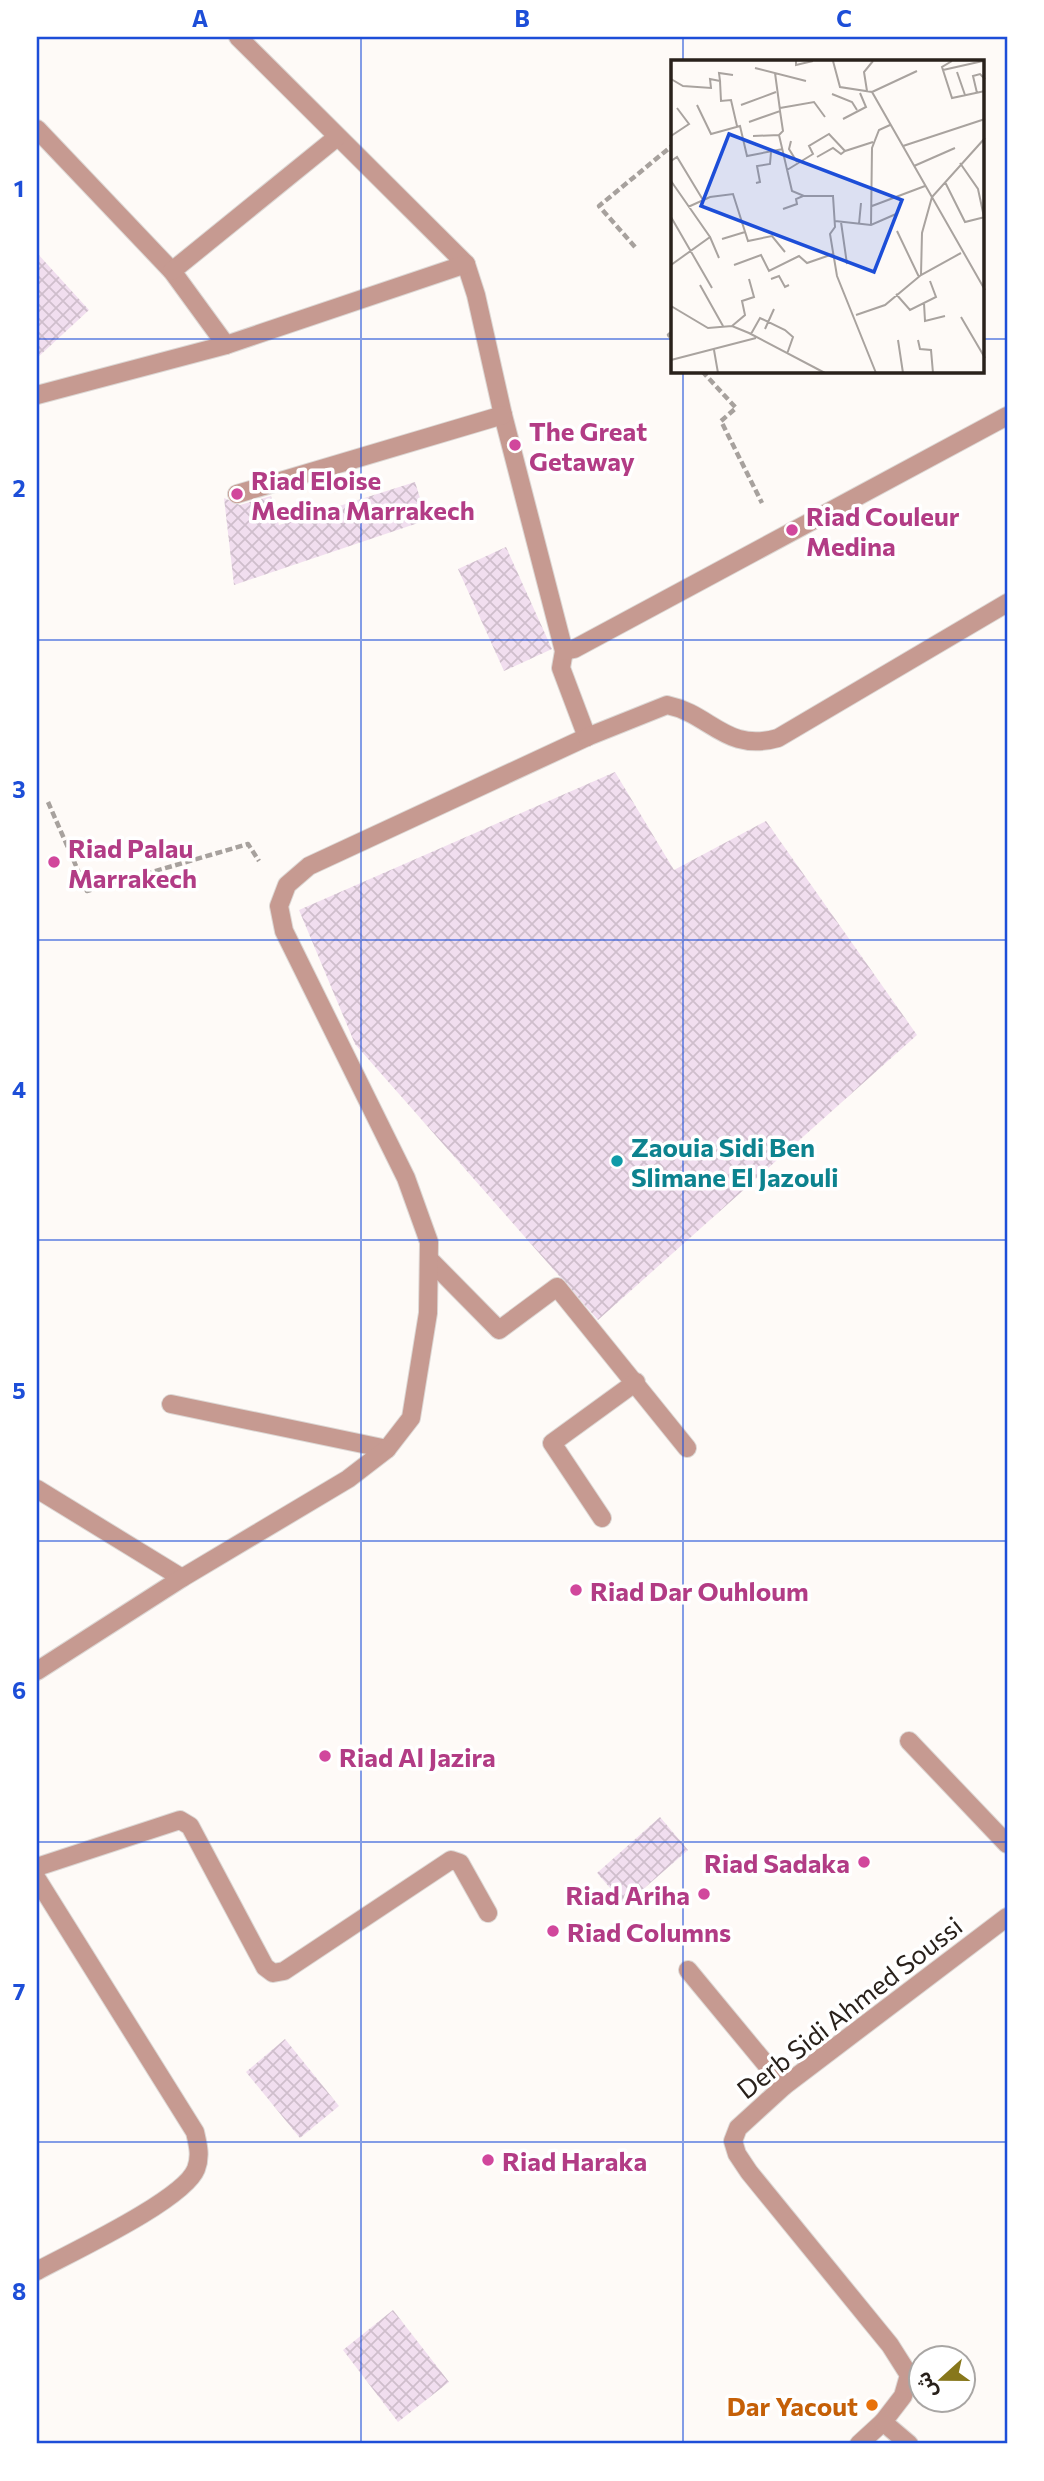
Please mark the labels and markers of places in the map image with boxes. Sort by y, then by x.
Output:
place label: The Great Getaway [529,415,647,476]
marker: The Great Getaway [507,437,523,453]
place label: Riad Eloise Medina Marrakech [251,464,475,525]
marker: Riad Eloise Medina Marrakech [229,486,245,502]
place label: Riad Couleur Medina [806,500,960,561]
marker: Riad Couleur Medina [784,522,800,538]
place label: Riad Palau Marrakech [68,832,197,893]
marker: Riad Palau Marrakech [46,854,62,870]
place label: Zaouia Sidi Ben Slimane El Jazouli [631,1131,839,1192]
marker: Zaouia Sidi Ben Slimane El Jazouli [609,1153,625,1169]
place label: Riad Dar Ouhloum [590,1575,809,1606]
marker: Riad Dar Ouhloum [568,1582,584,1598]
place label: Riad Al Jazira [339,1741,496,1772]
marker: Riad Al Jazira [317,1748,333,1764]
place label: Riad Sadaka [704,1847,850,1878]
marker: Riad Sadaka [856,1854,872,1870]
place label: Riad Ariha [566,1879,690,1910]
marker: Riad Ariha [696,1886,712,1902]
place label: Riad Columns [567,1916,731,1947]
marker: Riad Columns [545,1923,561,1939]
place label: Riad Haraka [502,2145,647,2176]
marker: Riad Haraka [480,2152,496,2168]
place label: Dar Yacout [727,2390,858,2421]
marker: Dar Yacout [864,2397,880,2413]

